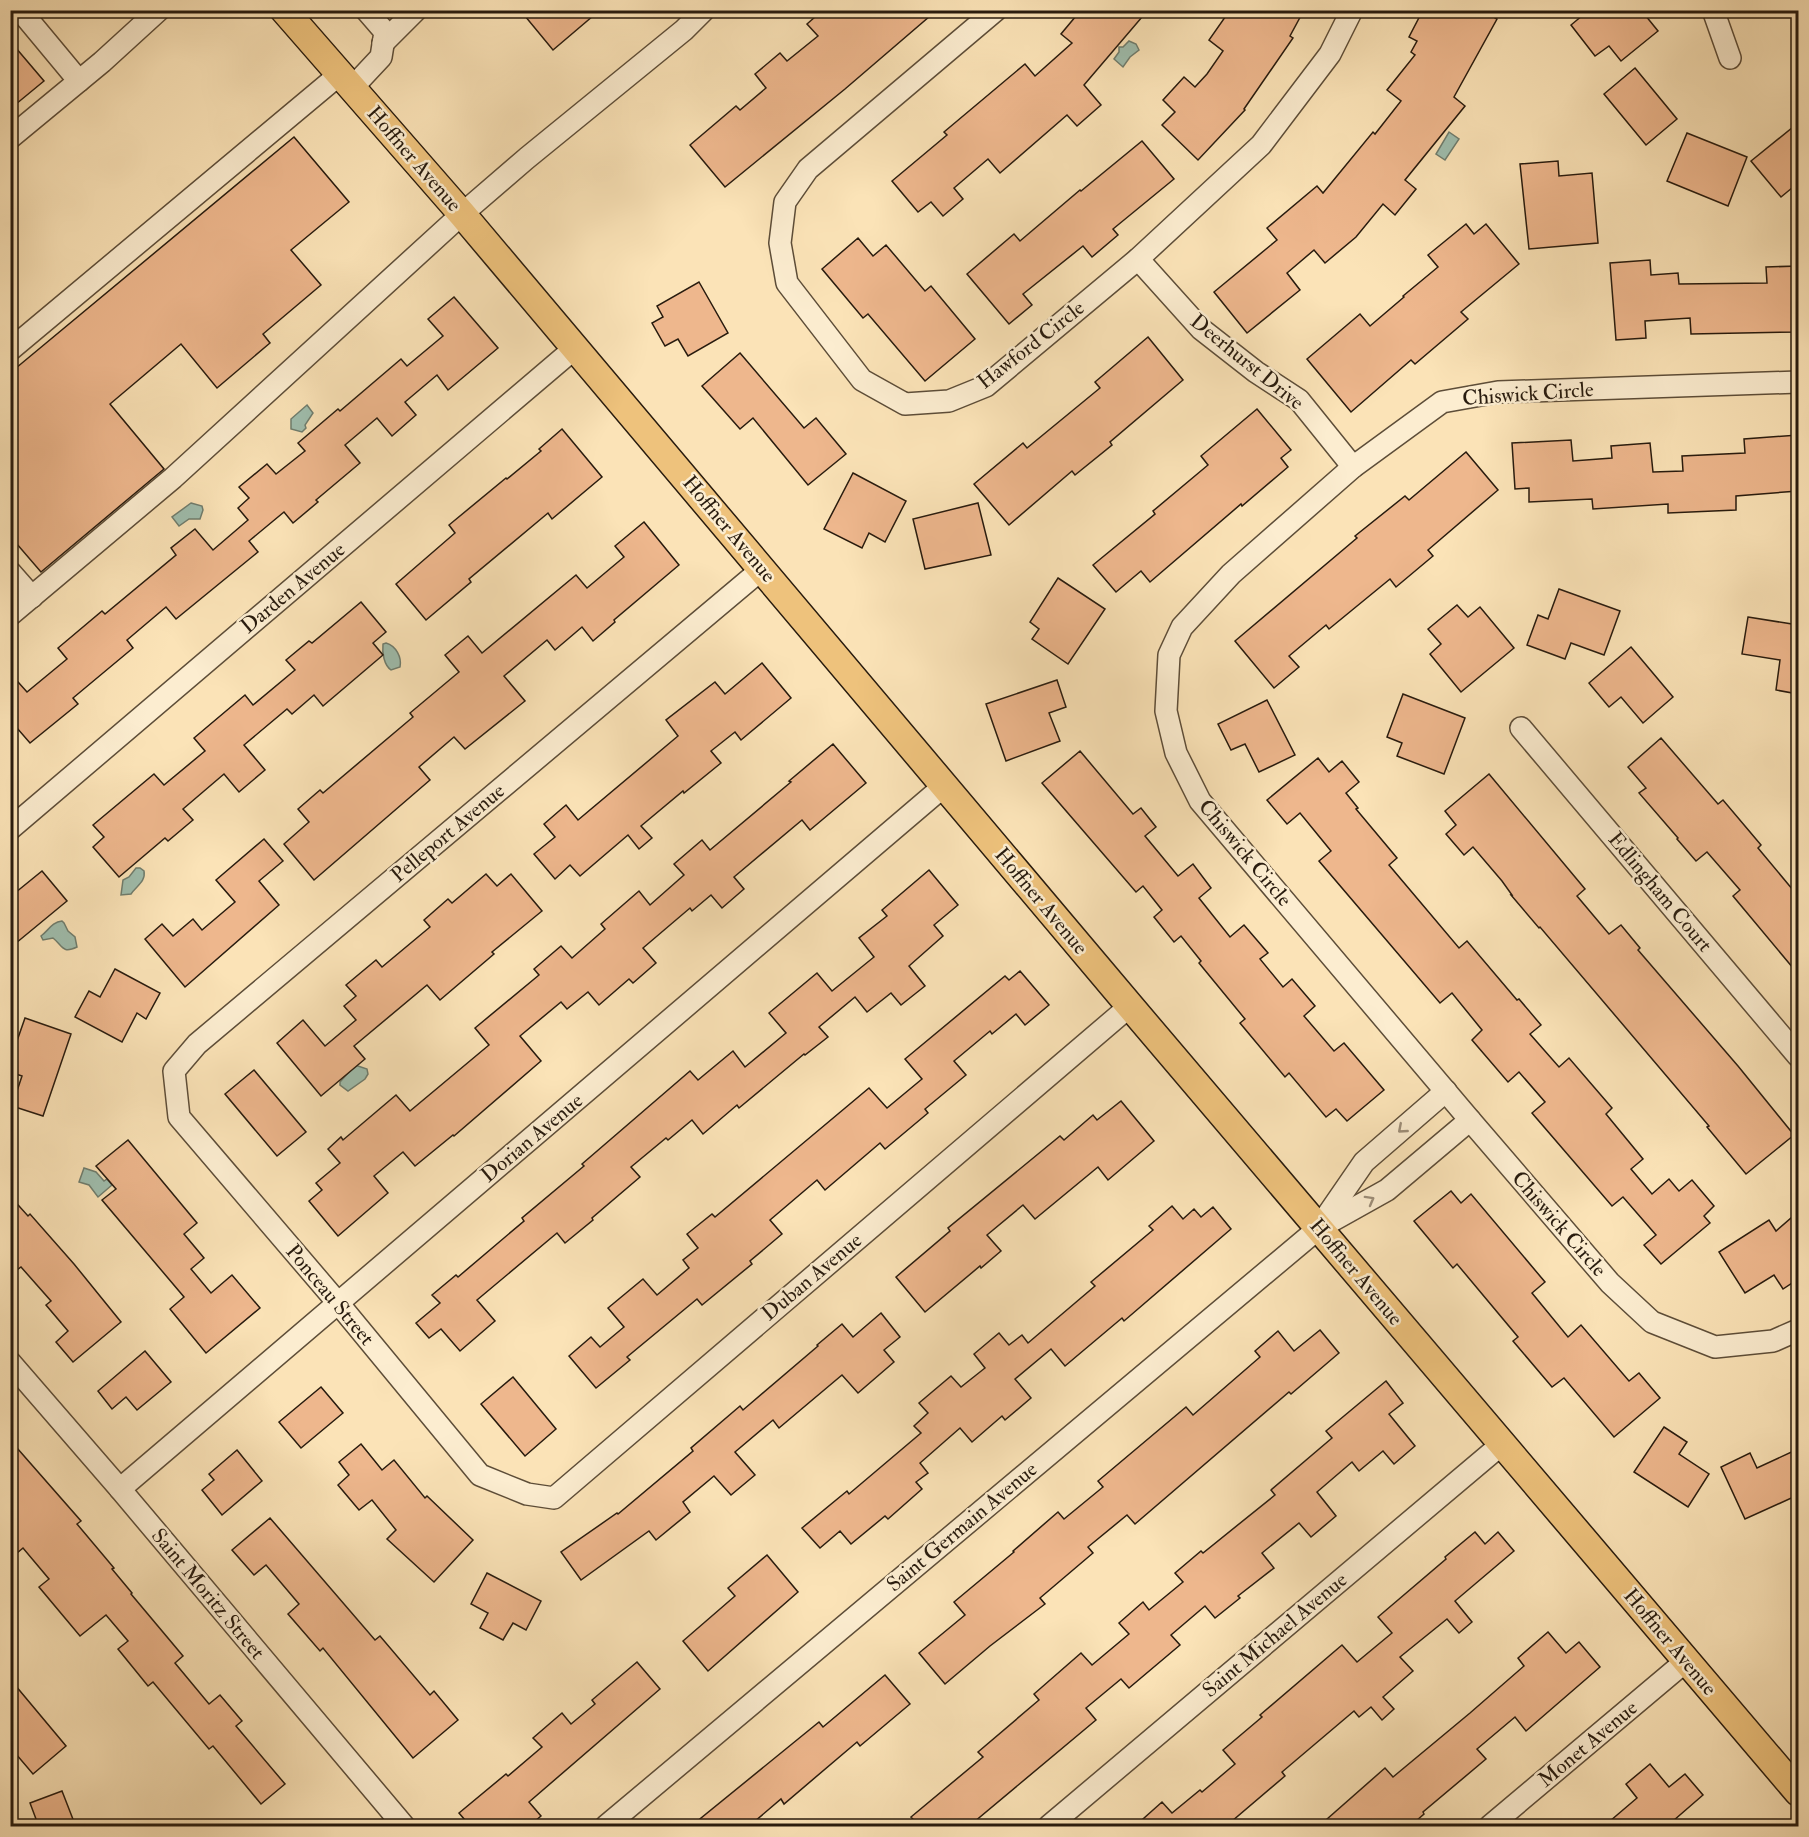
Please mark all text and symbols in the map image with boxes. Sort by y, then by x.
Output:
street label: Hoffner Avenue [361,100,468,218]
street label: Hawford Circle [972,295,1090,395]
street label: Deerhurst Drive [1185,308,1309,416]
street label: Chiswick Circle [1461,376,1595,412]
street label: Hoffner Avenue [676,470,782,588]
street label: Darden Avenue [235,536,351,640]
street label: Pelleport Avenue [385,777,511,889]
street label: Chiswick Circle [1192,794,1298,912]
street label: Edlingham Court [1602,826,1718,958]
street label: Hoffner Avenue [988,842,1094,960]
street label: Dorian Avenue [475,1087,589,1189]
one-way arrow [1398,1122,1409,1133]
street label: Chiswick Circle [1506,1165,1613,1283]
one-way arrow [1364,1196,1374,1207]
street label: Hoffner Avenue [1303,1213,1409,1331]
street label: Duban Avenue [756,1227,868,1327]
street label: Ponceau Street [280,1239,380,1351]
street label: Saint Germain Avenue [881,1456,1043,1598]
street label: Saint Moritz Street [145,1523,271,1665]
street label: Saint Michael Avenue [1197,1566,1353,1704]
street label: Hoffner Avenue [1617,1583,1723,1701]
street label: Monet Avenue [1533,1694,1643,1793]

